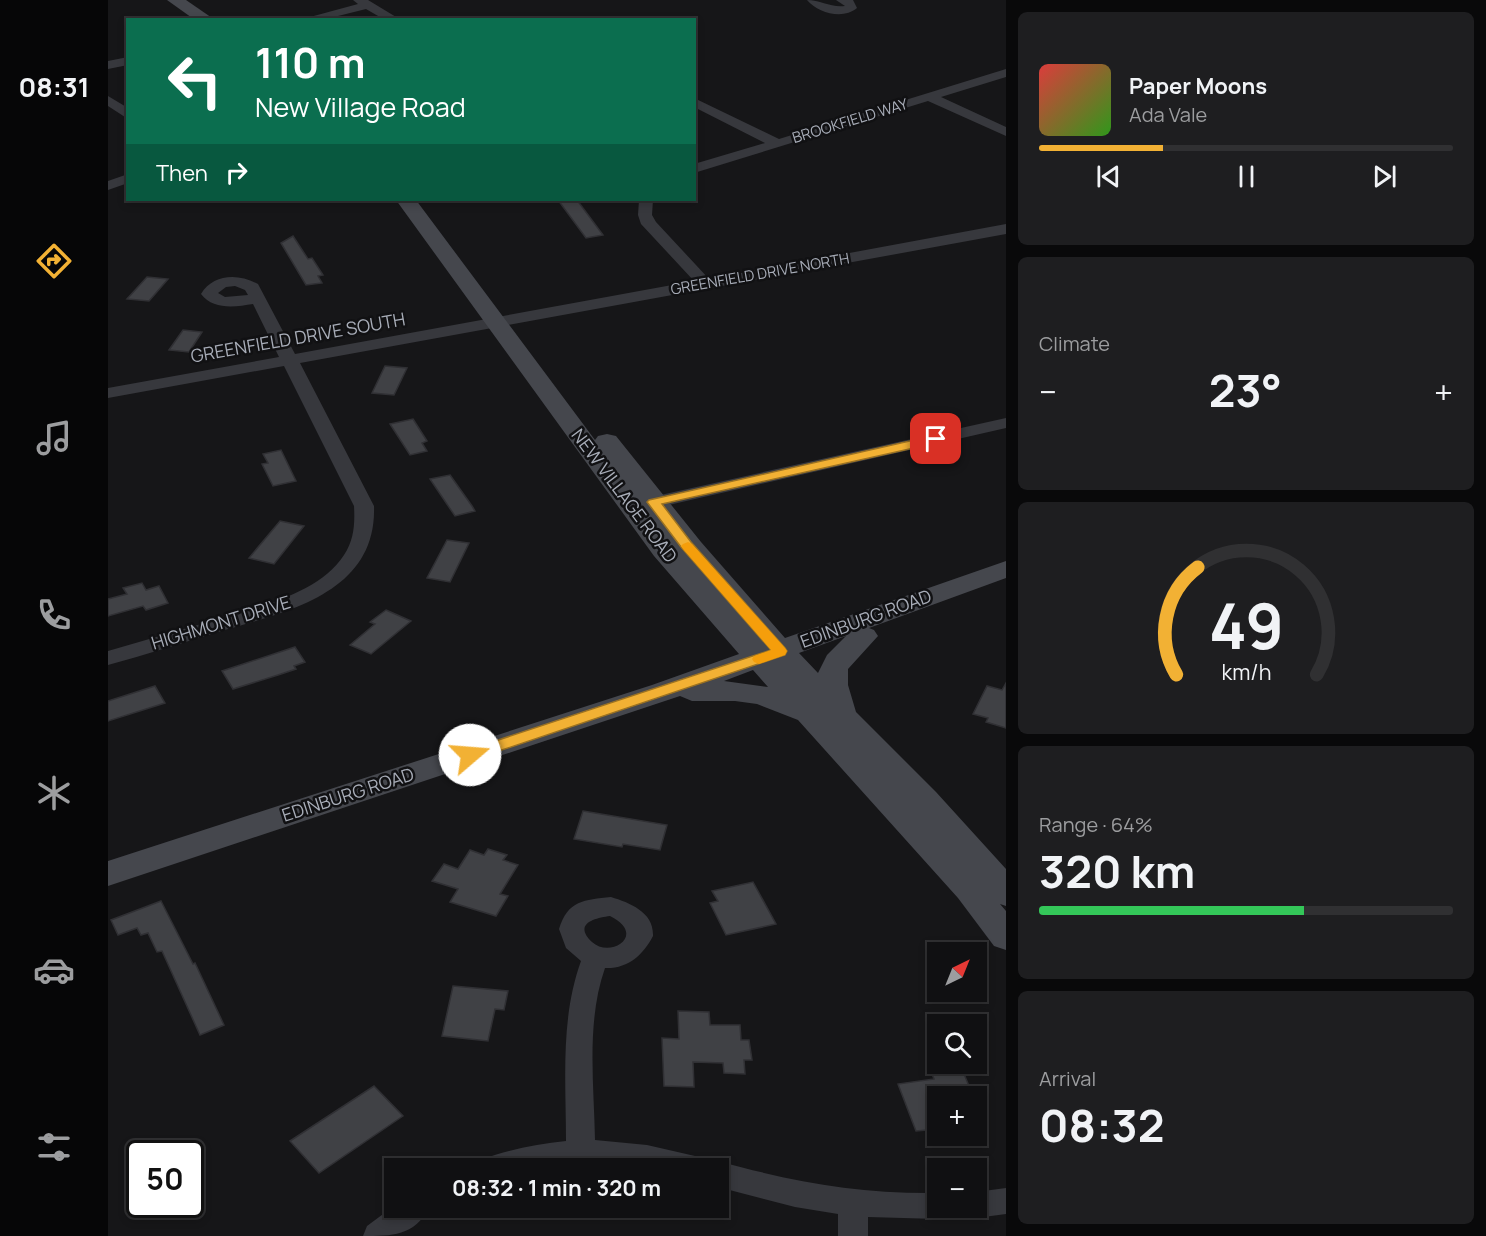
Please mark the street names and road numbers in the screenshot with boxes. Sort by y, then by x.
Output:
street label: BROOKFIELD WAY [790,93,911,148]
street label: GREENFIELD DRIVE NORTH [669,247,851,300]
street label: GREENFIELD DRIVE SOUTH [189,306,407,368]
street label: NEW VILLAGE ROAD [567,424,683,567]
street label: EDINBURG ROAD [797,583,934,653]
street label: HIGHMONT DRIVE [148,589,293,655]
street label: EDINBURG ROAD [279,761,417,827]

